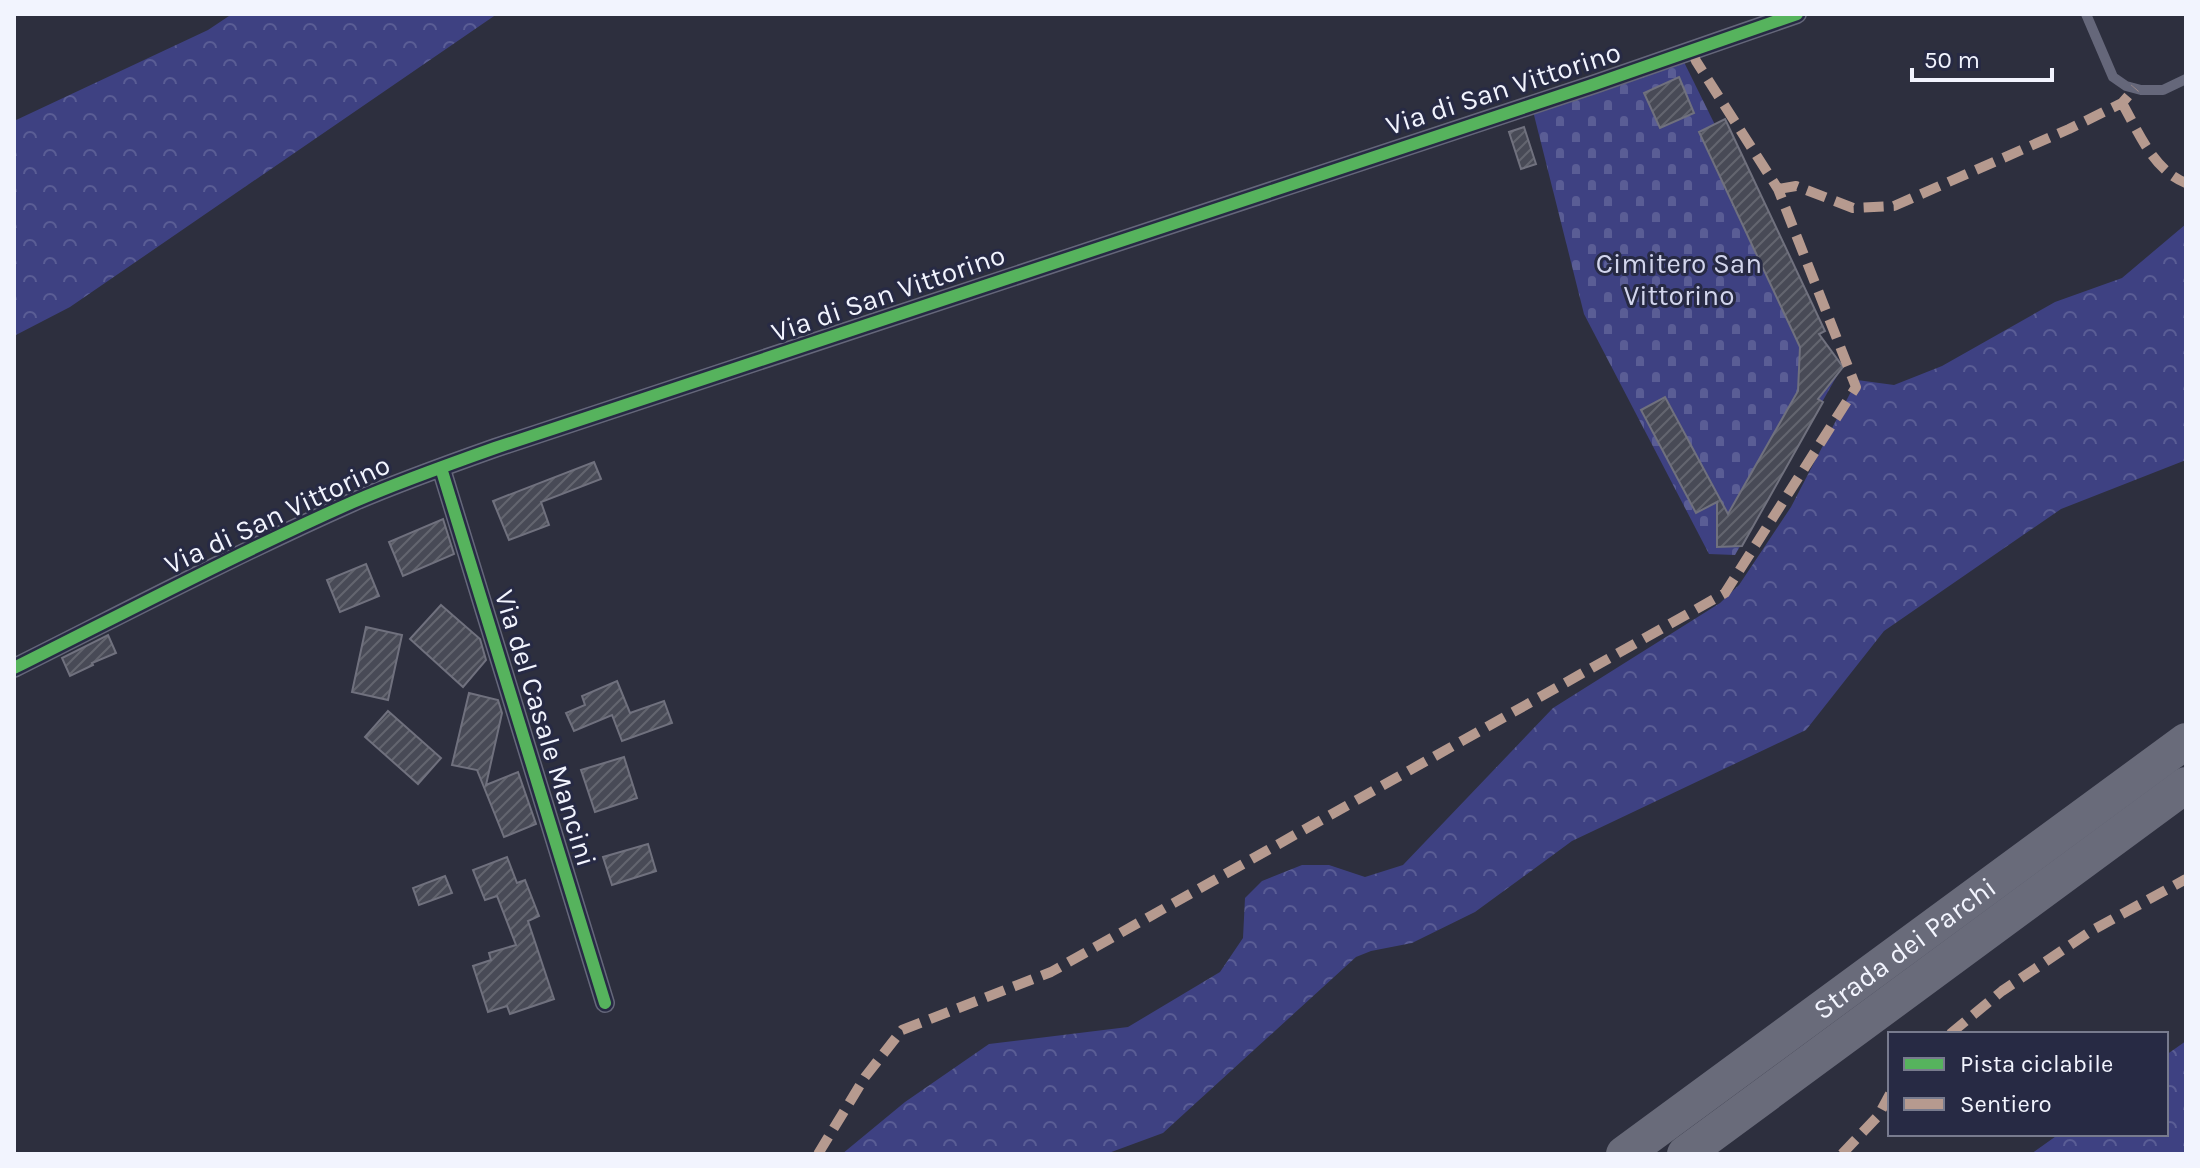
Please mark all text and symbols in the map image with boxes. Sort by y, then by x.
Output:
scale bar [1912,32,2052,82]
street label: Via di San Vittorino [1382,35,1625,142]
text: 50 m [1924,46,1980,74]
street label: Via di San Vittorino [767,238,1009,349]
park label: Cimitero San Vittorino [1596,247,1762,312]
street label: Via di San Vittorino [159,448,395,581]
street label: Via del Casale Mancini [488,586,603,870]
street label: Strada dei Parchi [1807,870,2003,1026]
legend [1888,1032,2168,1136]
text: Pista ciclabile [1960,1050,2113,1078]
text: Sentiero [1960,1090,2052,1118]

